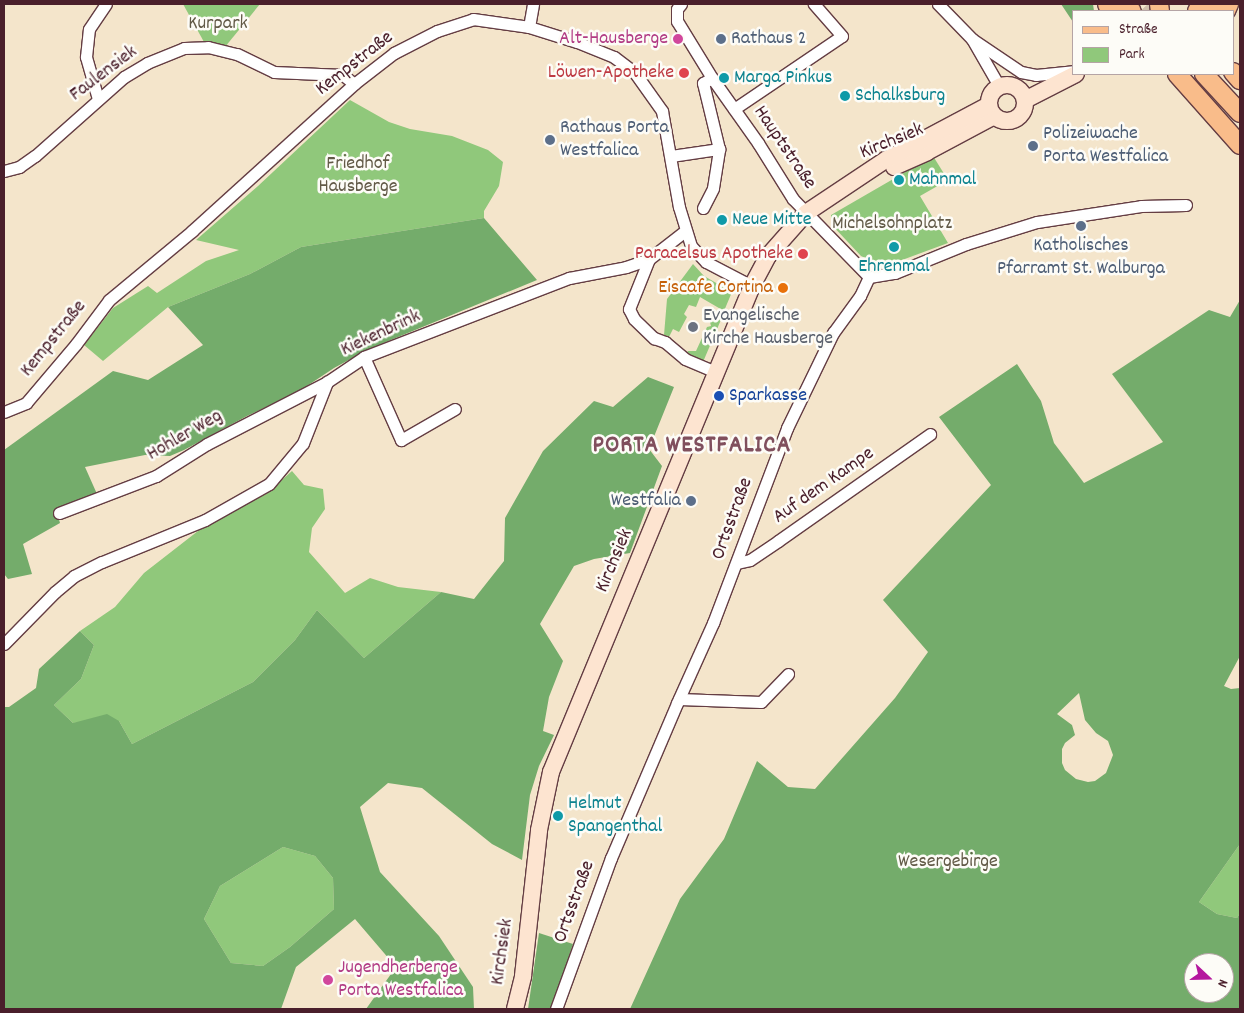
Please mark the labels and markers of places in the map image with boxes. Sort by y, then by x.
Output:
place label: Alt-Hausberge [559,27,668,51]
place label: Rathaus 2 [731,27,806,51]
marker: Alt-Hausberge [672,33,684,45]
marker: Rathaus 2 [715,33,727,45]
place label: Löwen-Apotheke [548,61,674,85]
place label: Marga Pinkus [734,66,832,90]
marker: Löwen-Apotheke [678,67,690,79]
marker: Marga Pinkus [718,72,730,84]
place label: Schalksburg [855,84,945,108]
marker: Schalksburg [839,90,851,102]
place label: Rathaus Porta Westfalica [560,116,669,163]
place label: Polizeiwache Porta Westfalica [1043,122,1168,169]
marker: Rathaus Porta Westfalica [544,134,556,146]
marker: Polizeiwache Porta Westfalica [1027,140,1039,152]
place label: Mahnmal [909,168,976,192]
marker: Mahnmal [893,174,905,186]
place label: Neue Mitte [732,208,812,232]
marker: Neue Mitte [716,214,728,226]
marker: Katholisches Pfarramt St. Walburga [1075,220,1087,232]
place label: Katholisches Pfarramt St. Walburga [997,234,1165,281]
marker: Ehrenmal [888,241,900,253]
place label: Paracelsus Apotheke [635,242,793,266]
marker: Paracelsus Apotheke [797,248,809,260]
place label: Ehrenmal [858,255,930,279]
place label: Eiscafe Cortina [658,276,773,300]
marker: Eiscafe Cortina [777,282,789,294]
place label: Evangelische Kirche Hausberge [703,304,833,351]
marker: Evangelische Kirche Hausberge [687,321,699,333]
place label: Sparkasse [729,384,807,408]
marker: Sparkasse [713,390,725,402]
place label: Westfalia [611,489,681,513]
marker: Westfalia [685,495,697,507]
place label: Helmut Spangenthal [568,792,662,839]
marker: Helmut Spangenthal [552,810,564,822]
place label: Jugendherberge Porta Westfalica [338,956,463,1003]
marker: Jugendherberge Porta Westfalica [322,974,334,986]

